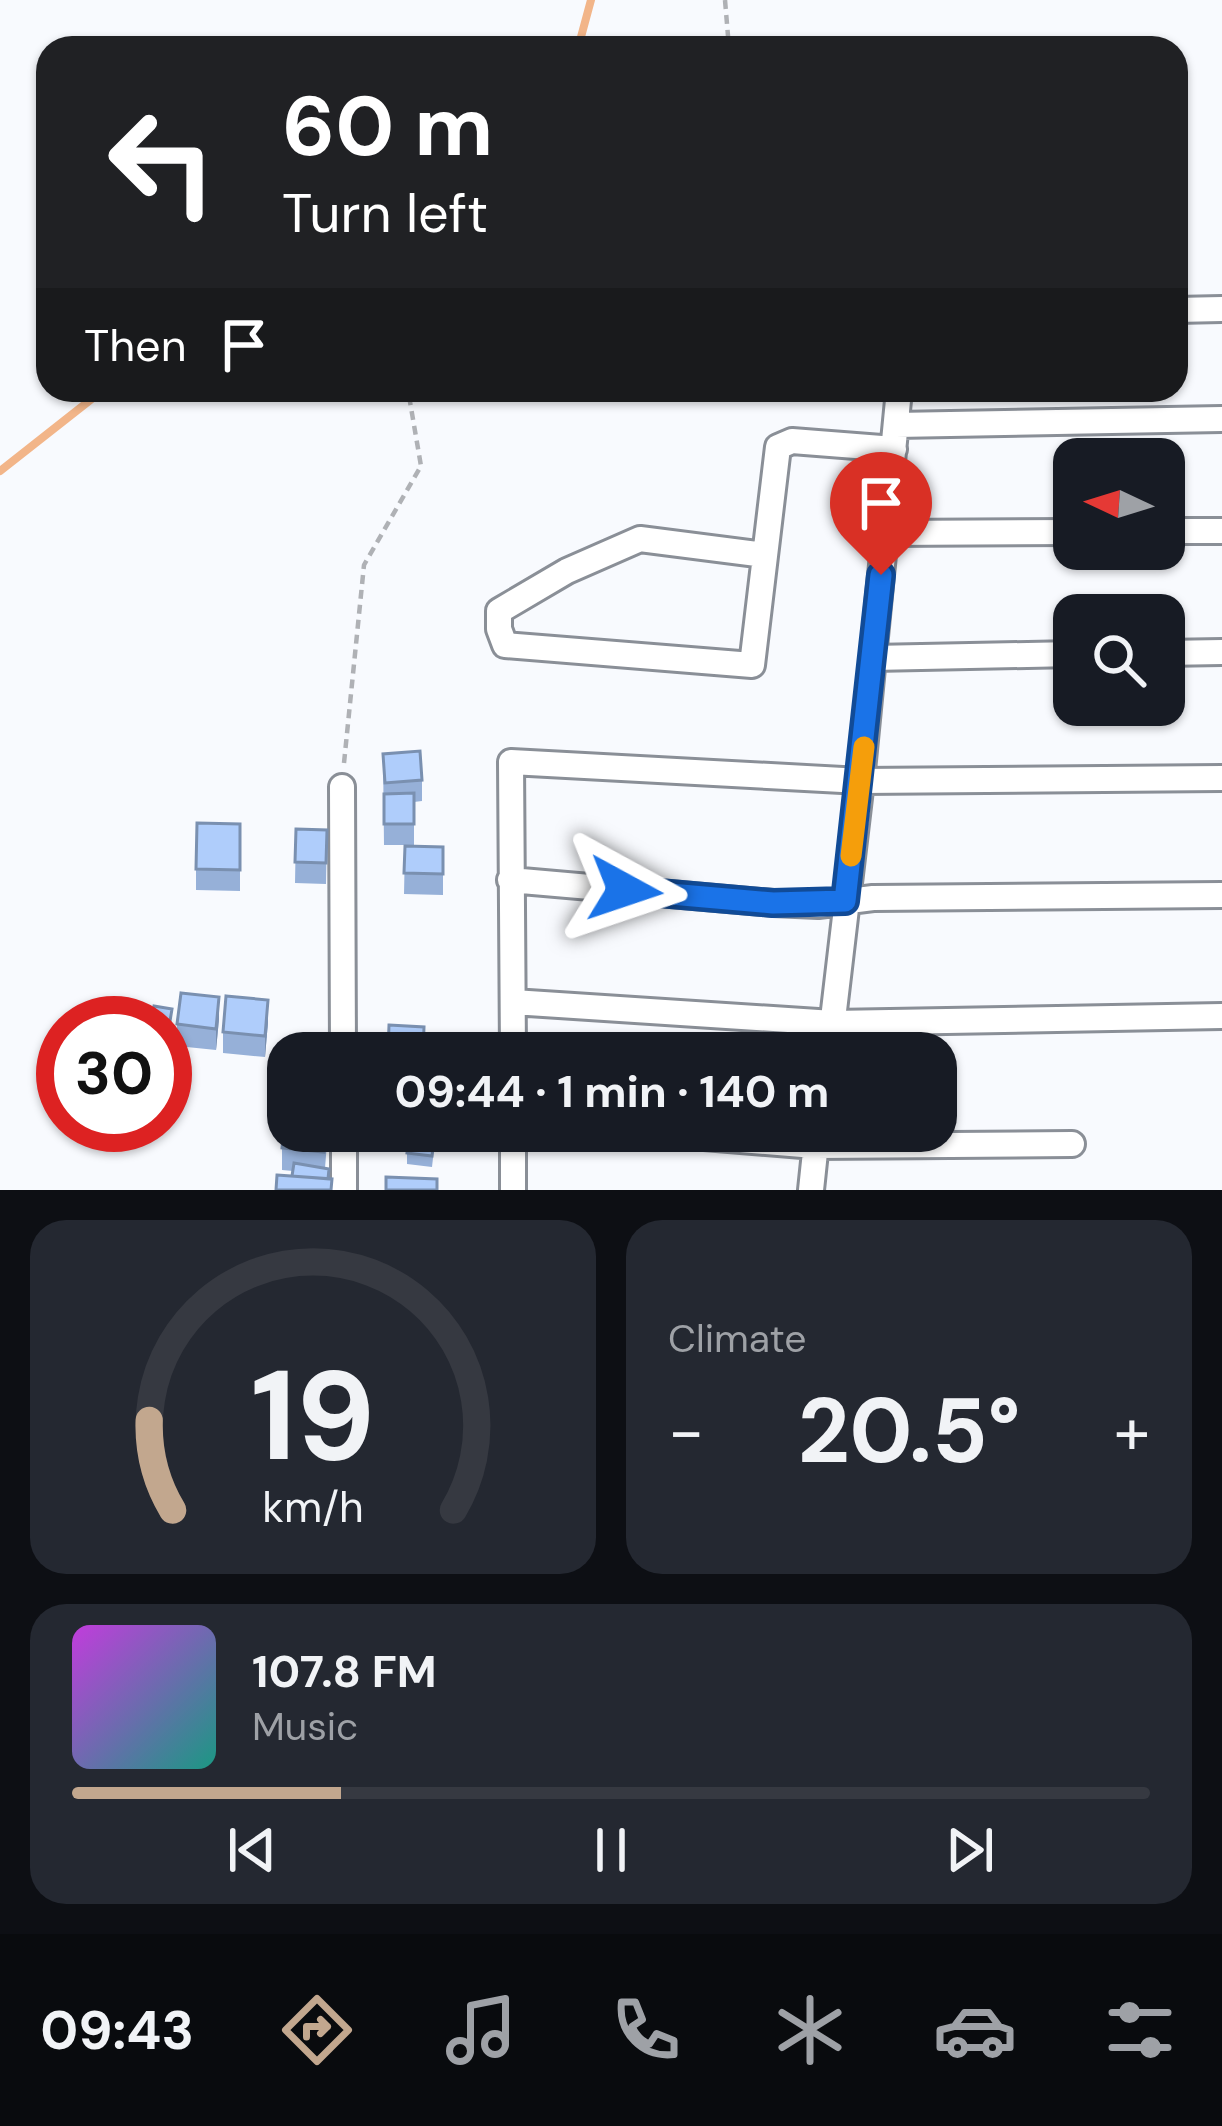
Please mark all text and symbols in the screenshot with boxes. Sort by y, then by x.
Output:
text: 60 m [282,72,493,181]
icon: left [84,84,240,240]
text: Turn left [282,178,488,249]
icon: arrive [211,312,277,378]
text: Then [84,316,187,375]
north arrow [1053,438,1185,570]
map controls [1053,438,1185,726]
pin [830,452,932,575]
icon: arrive [848,470,914,536]
button: search [1053,594,1185,726]
position arrow [562,827,688,953]
speed limit sign: 30 [36,996,192,1152]
text: 09:44 · 1 min · 140 m [395,1062,829,1121]
text: Climate [668,1313,806,1364]
text: 19 [251,1335,375,1498]
text: 20.5° [798,1373,1020,1490]
text: − [668,1389,704,1474]
text: + [1114,1389,1150,1474]
text: km/h [262,1479,364,1535]
text: 107.8 FM [252,1642,437,1701]
text: Music [252,1701,358,1752]
icon: previous [219,1817,285,1883]
icon: pause [578,1817,644,1883]
icon: next [937,1817,1003,1883]
icon: directions [275,1988,359,2072]
icon: music [439,1988,523,2072]
icon: phone [604,1988,688,2072]
icon: climate [768,1988,852,2072]
icon: car [933,1988,1017,2072]
icon: filters [1098,1988,1182,2072]
text: 09:43 [40,1995,194,2066]

